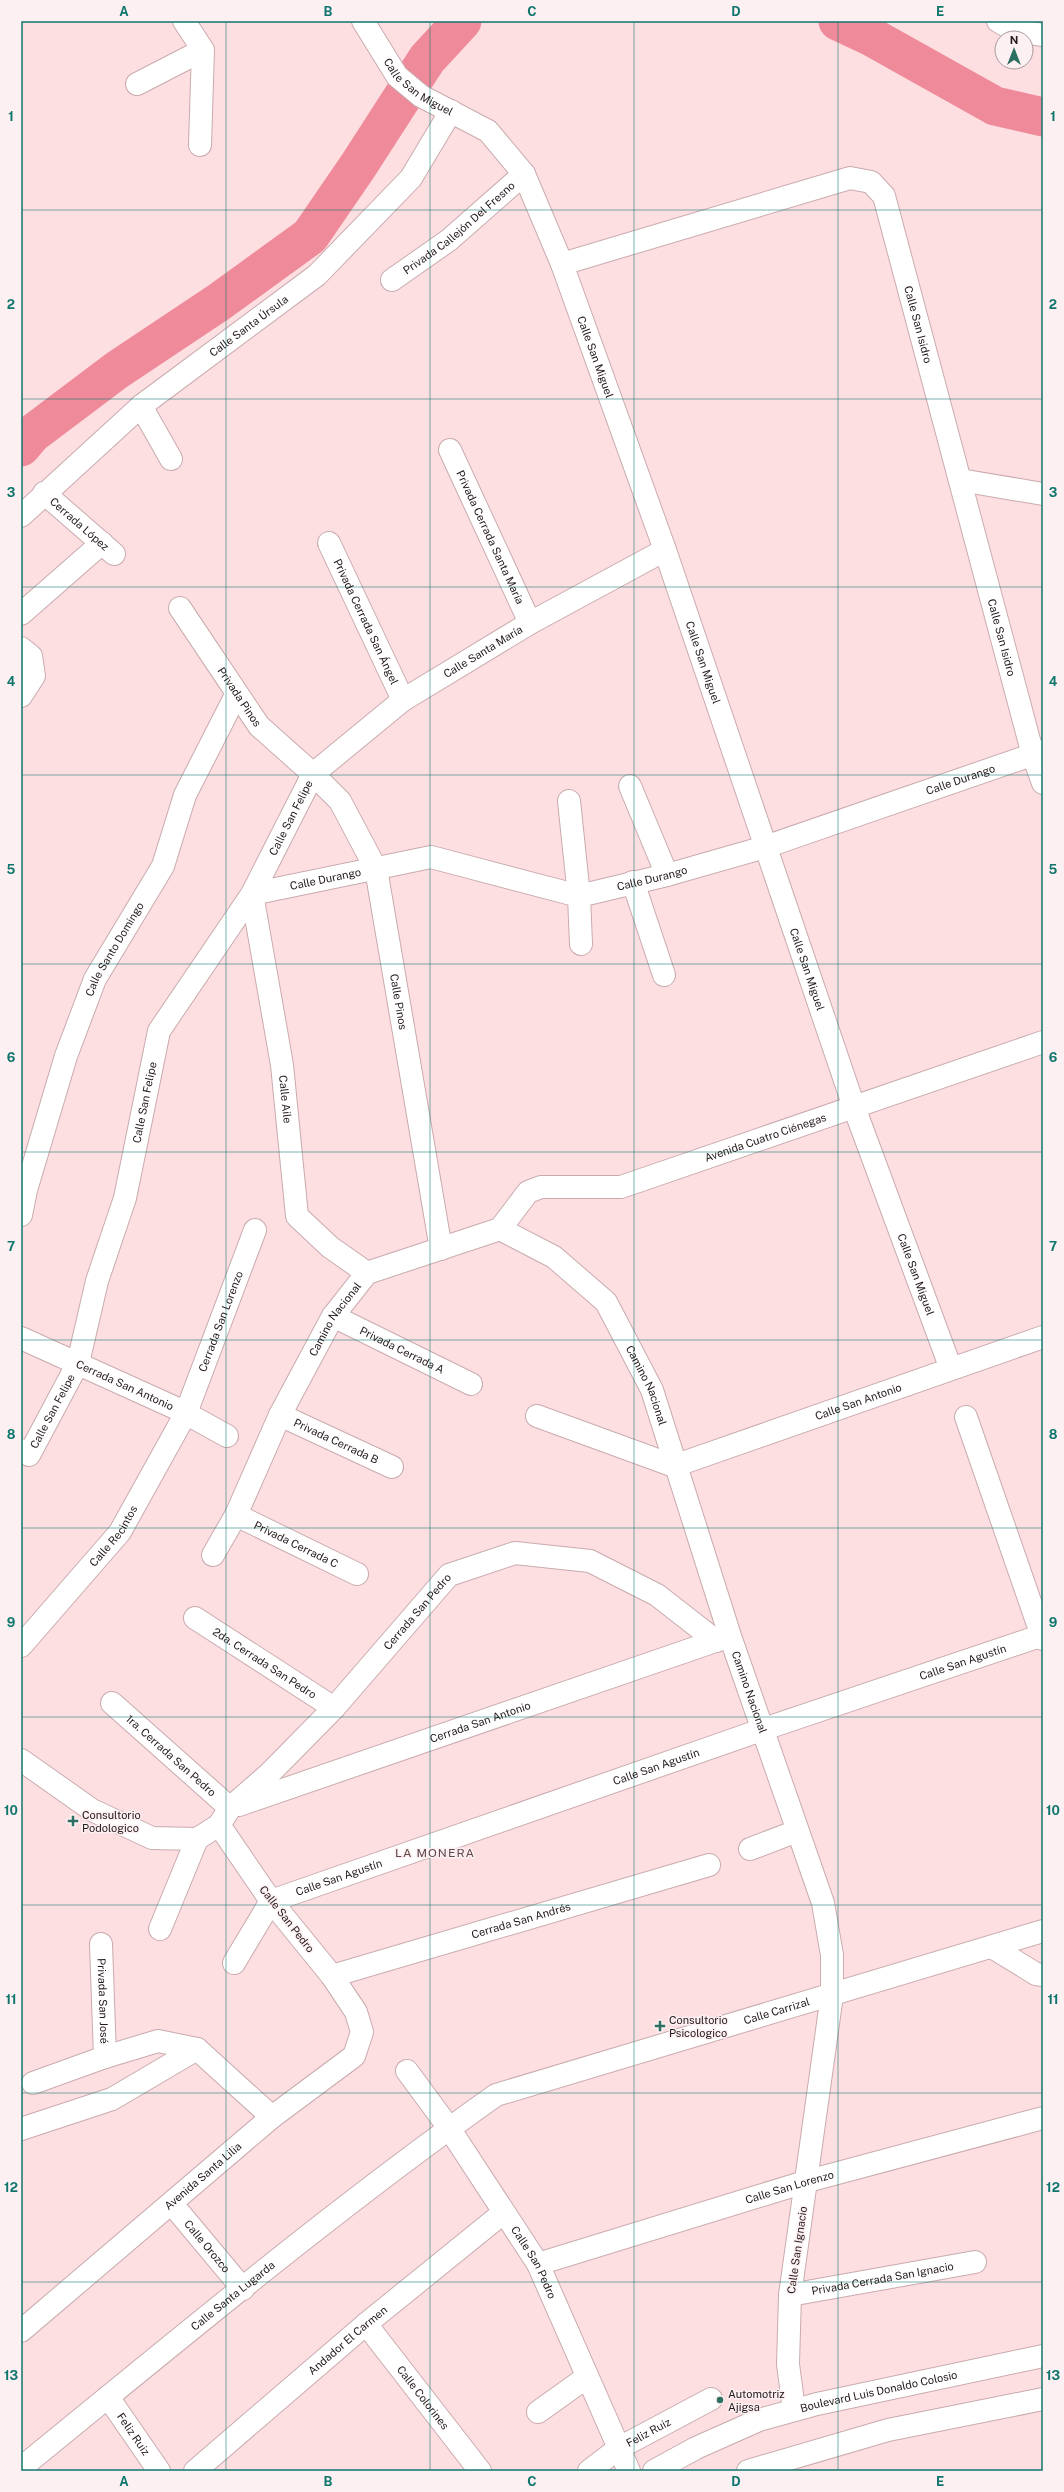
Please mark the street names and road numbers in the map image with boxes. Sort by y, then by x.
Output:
street label: Calle San Miguel [381,56,455,118]
street label: Privada Callejón Del Fresno [401,179,517,276]
street label: Calle San Isidro [902,284,934,365]
street label: Calle Santa Úrsula [207,293,290,359]
street label: Calle San Miguel [575,314,616,400]
street label: Privada Cerrada Santa María [454,468,526,606]
street label: Cerrada López [48,495,111,553]
street label: Privada Cerrada San Ángel [331,557,401,686]
street label: Calle San Isidro [986,597,1018,678]
street label: Calle San Miguel [684,620,723,705]
street label: Calle Santa María [441,623,525,680]
street label: Privada Pinos [215,665,264,729]
street label: Calle Durango [924,762,997,797]
street label: Calle San Felipe [267,778,315,857]
street label: Calle Durango [616,864,689,893]
street label: Calle Durango [289,866,362,892]
street label: Calle Santo Domingo [83,900,146,998]
street label: Calle San Miguel [788,926,827,1012]
street label: Calle Pinos [388,973,409,1031]
street label: Calle San Felipe [130,1061,159,1144]
street label: Calle Aile [277,1074,294,1124]
street label: Avenida Cuatro Ciénegas [703,1111,828,1164]
street label: Calle San Miguel [895,1232,937,1317]
street label: Cerrada San Lorenzo [196,1269,245,1373]
street label: Camino Nacional [307,1280,363,1358]
street label: Privada Cerrada A [358,1324,446,1376]
street label: Camino Nacional [624,1343,669,1427]
street label: Cerrada San Antonio [74,1358,176,1412]
street label: Calle San Felipe [28,1372,77,1451]
street label: Calle San Antonio [813,1381,903,1422]
street label: Privada Cerrada B [292,1416,380,1466]
street label: Calle Recintos [87,1503,140,1569]
street label: Privada Cerrada C [252,1519,340,1570]
street label: Cerrada San Pedro [381,1571,453,1652]
street label: 2da. Cerrada San Pedro [211,1625,319,1701]
street label: Calle San Agustín [918,1642,1008,1682]
street label: Camino Nacional [730,1649,769,1735]
street label: Cerrada San Antonio [428,1699,532,1745]
street label: 1ra. Cerrada San Pedro [124,1712,218,1799]
street label: Calle San Agustín [611,1746,701,1787]
street label: Calle San Agustín [294,1857,384,1898]
street label: Calle San Pedro [257,1883,317,1955]
street label: Cerrada San Andrés [470,1900,572,1941]
street label: Privada San José [96,1958,111,2044]
street label: Calle Carrizal [742,1995,811,2026]
street label: Avenida Santa Lilia [162,2140,244,2212]
street label: Calle San Lorenzo [744,2168,835,2206]
street label: Calle San Ignacio [785,2205,809,2295]
street label: Calle Orozco [182,2218,233,2275]
street label: Calle San Pedro [509,2224,559,2301]
street label: Calle Santa Lugarda [189,2259,277,2333]
street label: Privada Cerrada San Ignacio [810,2260,955,2297]
street label: Andador El Carmen [306,2303,389,2377]
street label: Calle Colorines [395,2363,452,2432]
street label: Boulevard Luis Donaldo Colosio [799,2368,958,2414]
street label: Feliz Ruiz [115,2411,152,2457]
street label: Feliz Ruiz [624,2416,673,2449]

